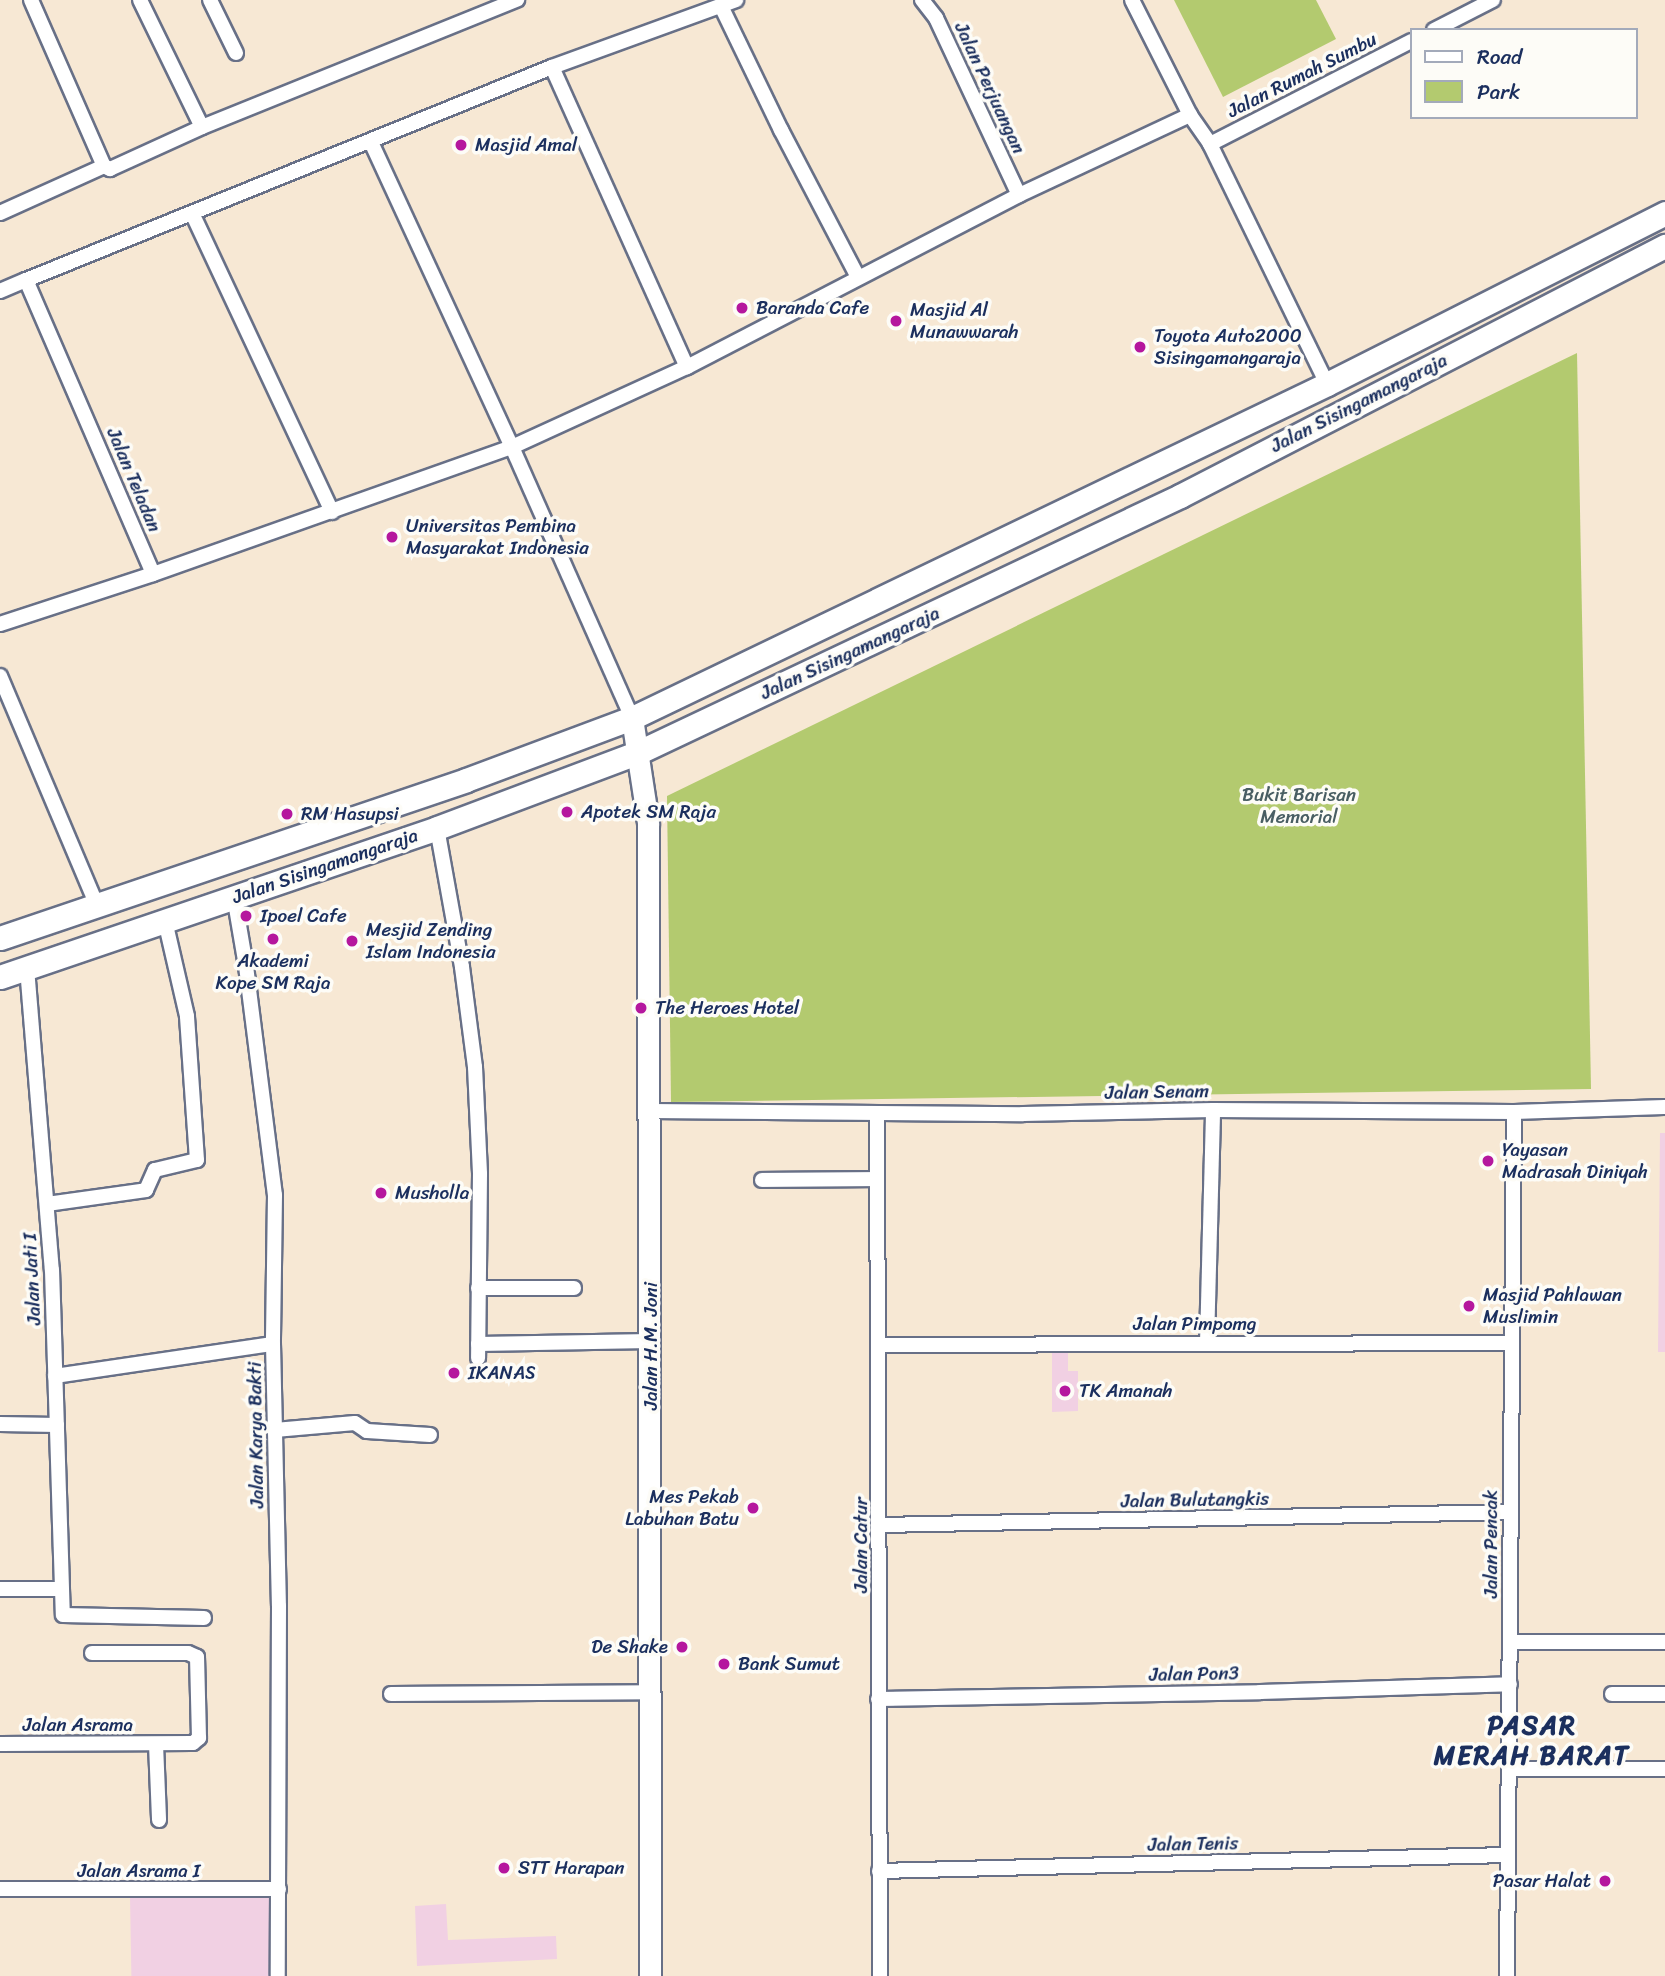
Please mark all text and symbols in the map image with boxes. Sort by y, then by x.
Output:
street label: Jalan Perjuangan [949,18,1031,158]
street label: Jalan Rumah Sumbu [1223,27,1381,123]
legend [1410,28,1637,119]
text: Road [1477,38,1522,76]
text: Park [1477,73,1520,111]
place label: Masjid Amal [475,134,577,156]
marker: Masjid Amal [453,137,469,153]
place label: Baranda Cafe [756,297,869,319]
place label: Masjid Al Munawwarah [910,299,1019,343]
marker: Baranda Cafe [734,300,750,316]
marker: Masjid Al Munawwarah [888,313,904,329]
place label: Toyota Auto2000 Sisingamangaraja [1154,325,1302,369]
marker: Toyota Auto2000 Sisingamangaraja [1132,339,1148,355]
street label: Jalan Sisingamangaraja [1267,348,1451,458]
street label: Jalan Teladan [102,424,166,536]
place label: Universitas Pembina Masyarakat Indonesia [406,515,590,559]
marker: Universitas Pembina Masyarakat Indonesia [384,529,400,545]
street label: Jalan Sisingamangaraja [757,601,943,705]
park label: Bukit Barisan Memorial [1242,784,1356,828]
place label: Apotek SM Raja [581,801,716,823]
place label: RM Hasupsi [301,803,399,825]
marker: Apotek SM Raja [559,804,575,820]
marker: RM Hasupsi [279,806,295,822]
street label: Jalan Sisingamangaraja [229,823,421,909]
place label: Ipoel Cafe [260,905,347,927]
marker: Ipoel Cafe [238,908,254,924]
place label: Mesjid Zending Islam Indonesia [366,919,498,963]
marker: Akademi Kope SM Raja [265,931,281,947]
marker: Mesjid Zending Islam Indonesia [344,933,360,949]
place label: Akademi Kope SM Raja [215,950,331,994]
place label: The Heroes Hotel [655,997,800,1019]
marker: The Heroes Hotel [633,1000,649,1016]
street label: Jalan Senam [1104,1080,1210,1104]
place label: Yayasan Madrasah Diniyah [1502,1139,1648,1183]
marker: Yayasan Madrasah Diniyah [1480,1153,1496,1169]
place label: Musholla [395,1182,469,1204]
marker: Musholla [373,1185,389,1201]
street label: Jalan Jati I [18,1232,46,1326]
street label: Jalan H.M. Joni [640,1282,662,1410]
place label: Masjid Pahlawan Muslimin [1483,1284,1622,1328]
marker: Masjid Pahlawan Muslimin [1461,1298,1477,1314]
street label: Jalan Pimpomg [1133,1313,1257,1335]
street label: Jalan Karya Bakti [243,1361,269,1509]
place label: IKANAS [468,1362,535,1384]
marker: IKANAS [446,1365,462,1381]
place label: TK Amanah [1079,1380,1172,1402]
marker: TK Amanah [1057,1383,1073,1399]
place label: Mes Pekab Labuhan Batu [625,1486,739,1530]
street label: Jalan Bulutangkis [1121,1487,1269,1513]
street label: Jalan Pencak [1480,1489,1502,1599]
street label: Jalan Catur [850,1497,872,1593]
marker: Mes Pekab Labuhan Batu [745,1500,761,1516]
place label: De Shake [591,1636,668,1658]
marker: De Shake [674,1639,690,1655]
place label: Bank Sumut [738,1653,840,1675]
marker: Bank Sumut [716,1656,732,1672]
street label: Jalan Pon3 [1149,1662,1239,1686]
district label: PASAR MERAH BARAT [1436,1710,1628,1772]
street label: Jalan Asrama [22,1714,134,1736]
street label: Jalan Tenis [1147,1832,1239,1856]
place label: STT Harapan [518,1857,625,1879]
street label: Jalan Asrama I [77,1860,201,1882]
marker: STT Harapan [496,1860,512,1876]
place label: Pasar Halat [1493,1870,1591,1892]
marker: Pasar Halat [1597,1873,1613,1889]

